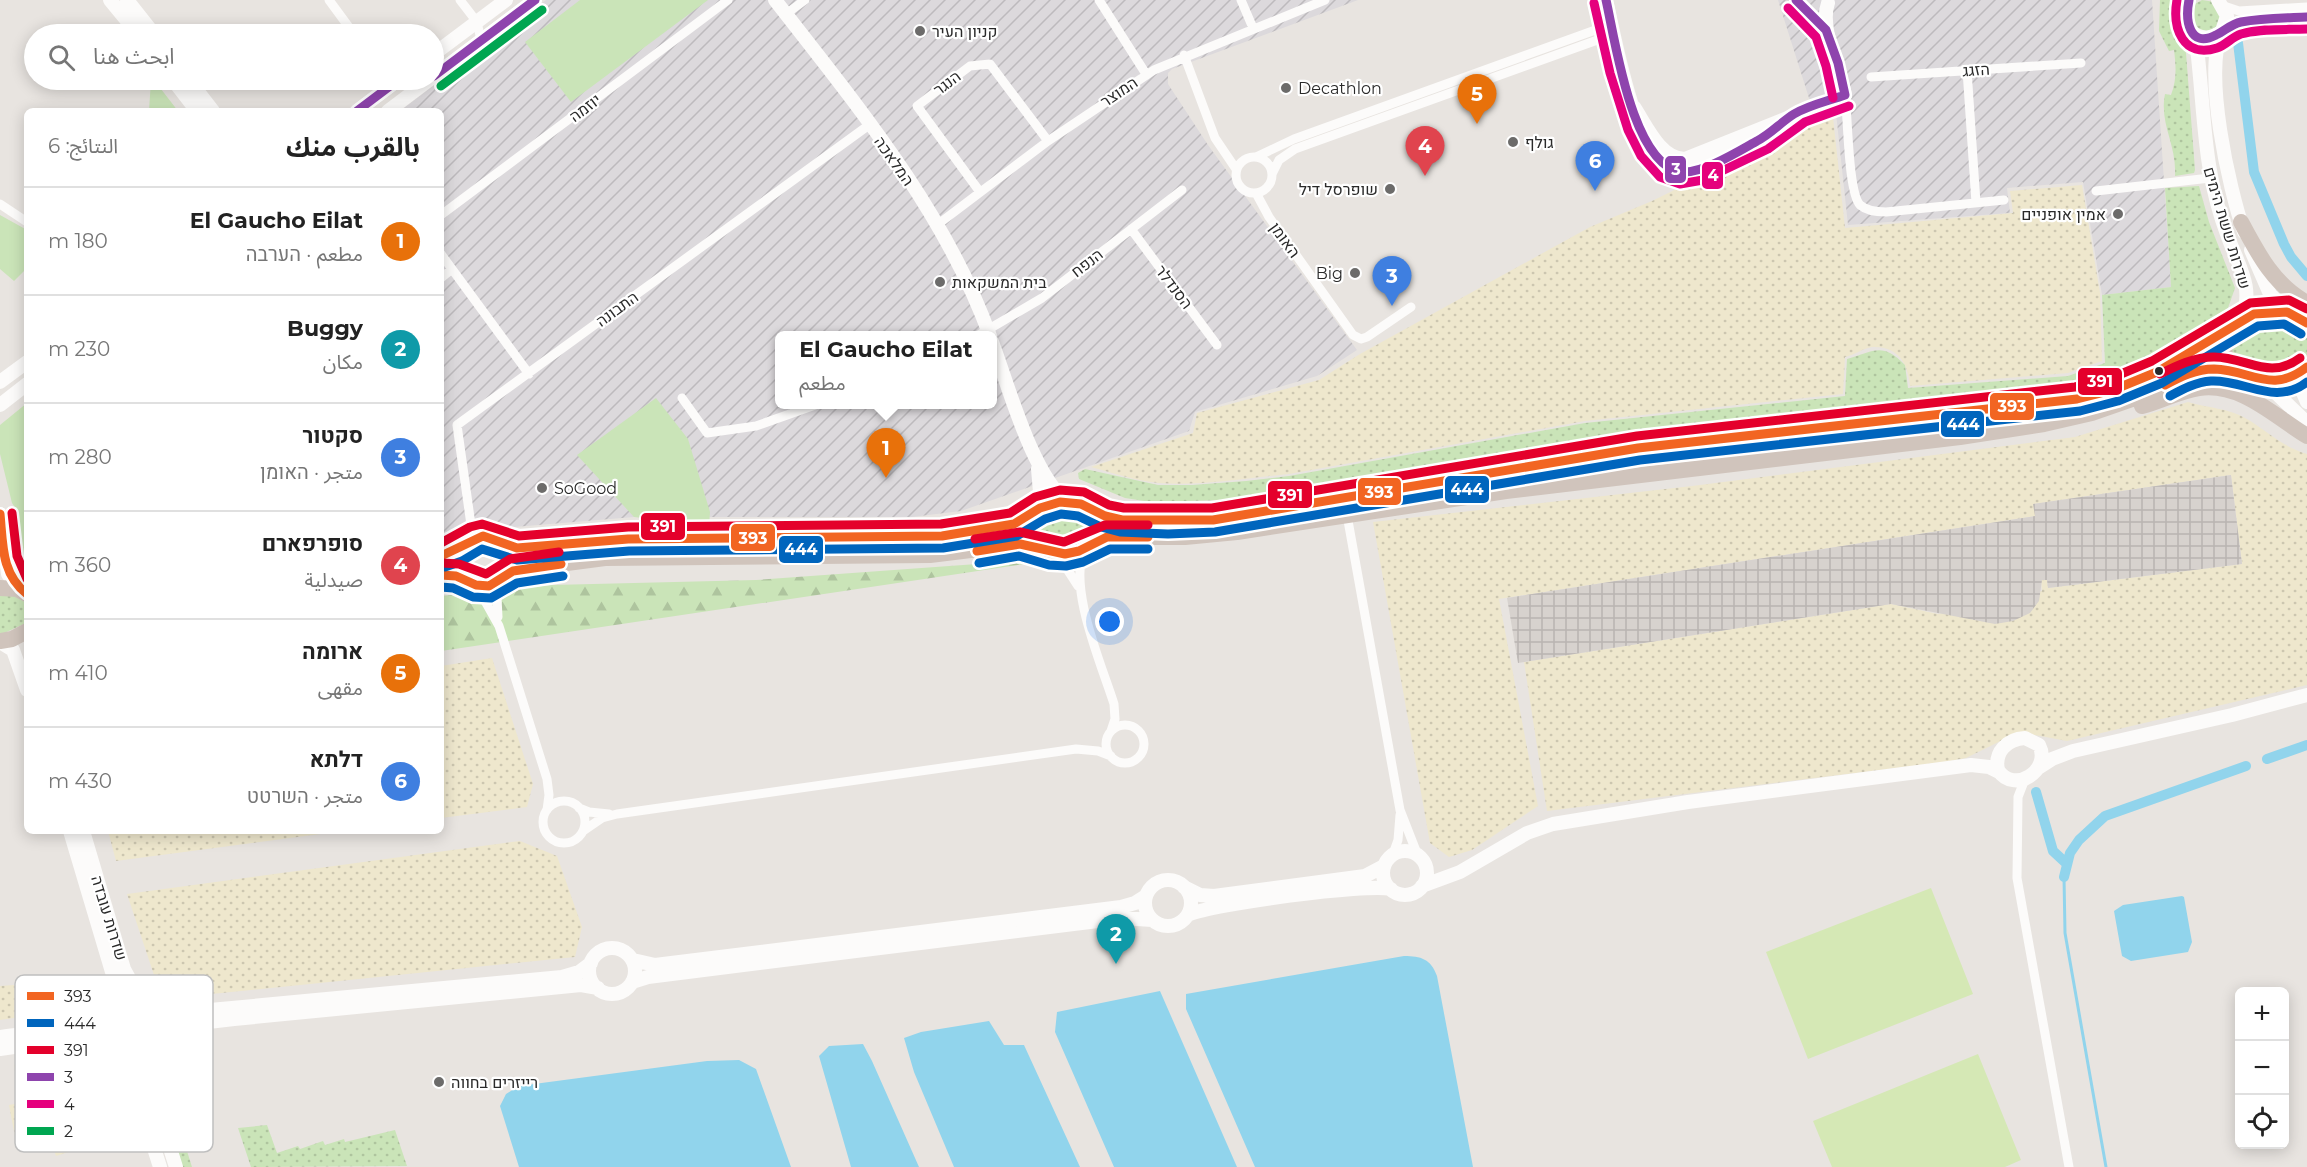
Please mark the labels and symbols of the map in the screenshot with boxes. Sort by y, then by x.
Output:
place label: קניון העיר [932,22,997,41]
marker: קניון העיר [913,24,927,38]
street label: הזגג [1962,60,1990,80]
street label: הנגר [930,67,964,99]
street label: המוצר [1097,73,1141,111]
pin: 5 [1458,74,1496,124]
place label: Decathlon [1298,79,1382,98]
marker: Decathlon [1279,81,1293,95]
street label: יוזמה [565,90,605,126]
pin: 4 [1406,126,1444,176]
street label: המלאכה [870,133,918,189]
place label: גולף [1525,133,1554,152]
marker: גולף [1506,135,1520,149]
pin: 6 [1576,142,1614,191]
line badge: 3 [1664,155,1687,184]
text: 3 [1670,160,1681,179]
line badge: 4 [1701,161,1724,190]
street label: שדרות ששת הימים [2199,165,2255,291]
text: 4 [1707,166,1719,185]
place label: שופרסל דיל [1299,180,1378,199]
marker: שופרסל דיל [1383,182,1397,196]
place label: אמין אופניים [2021,205,2106,224]
marker: אמין אופניים [2111,207,2125,221]
street label: האומן [1266,219,1304,261]
street label: הנפח [1067,245,1107,281]
pin: 3 [1372,256,1412,306]
street label: הסנדלר [1151,261,1197,313]
place label: Big [1316,264,1343,283]
marker: Big [1348,266,1362,280]
place label: בית המשקאות [952,273,1047,292]
marker: בית המשקאות [933,275,947,289]
street label: התבונה [592,287,642,331]
unlabelled marker [2153,365,2165,377]
line badge: 391 [2077,367,2123,396]
text: 391 [2086,372,2113,391]
line badge: 393 [1989,392,2035,421]
text: 393 [1997,397,2026,416]
line badge: 444 [1940,410,1985,438]
text: 444 [1946,415,1980,434]
pin: 1 [866,428,906,478]
line badge: 444 [1444,475,1490,504]
line badge: 393 [1357,477,1402,506]
place label: SoGood [554,479,617,498]
line badge: 391 [1267,480,1313,509]
text: 444 [1450,480,1484,499]
marker: SoGood [535,481,549,495]
text: 393 [1364,483,1393,502]
text: 391 [1276,486,1303,505]
line badge: 391 [640,512,686,541]
text: 391 [649,517,676,536]
line badge: 393 [730,523,776,552]
text: 393 [738,529,767,548]
line badge: 444 [778,535,824,564]
text: 444 [784,540,818,559]
your location [1095,607,1124,636]
street label: שדרות עובדה [87,873,131,963]
pin: 2 [1096,914,1136,964]
legend [15,975,213,1152]
text: 393 [64,987,92,1006]
text: 444 [64,1014,96,1033]
text: 391 [64,1041,89,1060]
text: 3 [64,1068,73,1087]
place label: רייזרים בחווה [451,1073,538,1092]
marker: רייזרים בחווה [432,1075,446,1089]
text: 4 [64,1095,75,1114]
text: 2 [64,1122,73,1141]

